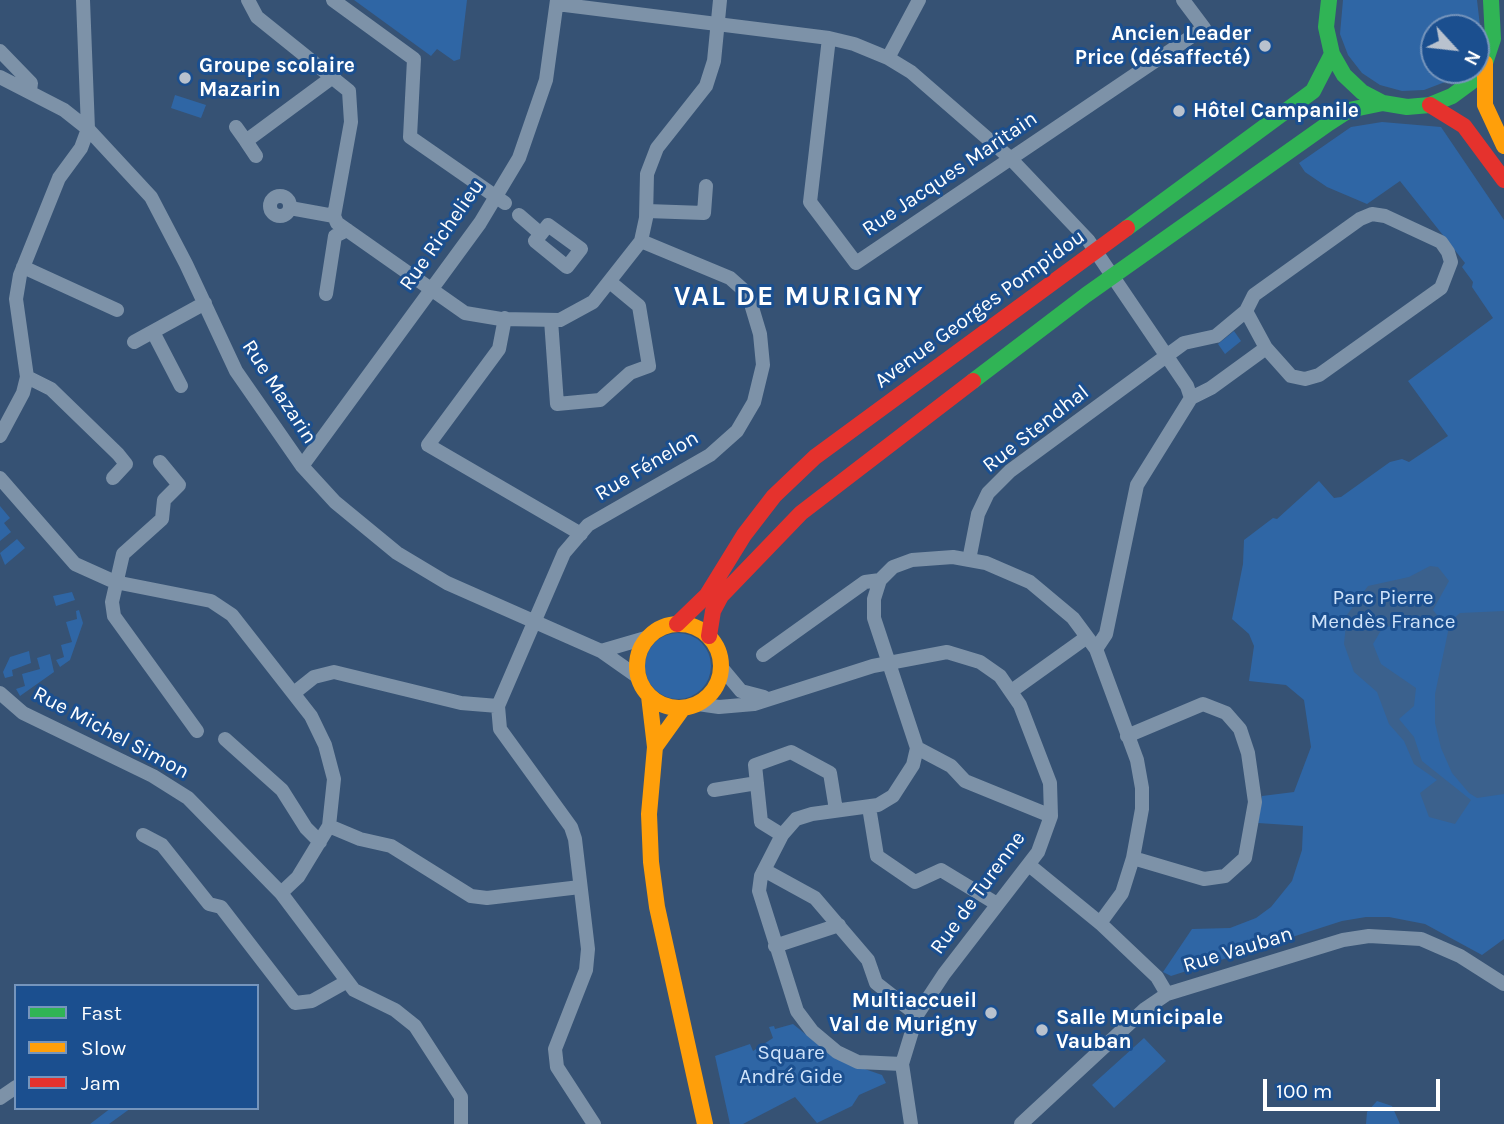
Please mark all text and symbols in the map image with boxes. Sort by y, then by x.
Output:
north arrow [1420,14,1490,84]
place label: Ancien Leader Price (désaffecté) [1075,21,1251,71]
marker: Ancien Leader Price (désaffecté) [1257,38,1273,54]
text: N [1459,47,1485,69]
place label: Groupe scolaire Mazarin [199,53,355,103]
marker: Groupe scolaire Mazarin [177,70,193,86]
place label: Hôtel Campanile [1193,98,1359,124]
marker: Hôtel Campanile [1171,103,1187,119]
street label: Rue Jacques Maritain [858,106,1042,242]
street label: Rue Richelieu [394,174,490,296]
street label: Avenue Georges Pompidou [870,224,1090,394]
district label: VAL DE MURIGNY [675,280,923,314]
street label: Rue Mazarin [236,335,322,449]
street label: Rue Stendhal [978,380,1094,478]
street label: Rue Fénelon [591,425,703,507]
park label: Parc Pierre Mendès France [1311,585,1455,635]
street label: Rue Michel Simon [29,681,193,785]
street label: Rue de Turenne [925,827,1031,959]
street label: Rue Vauban [1180,921,1296,979]
legend [14,984,259,1110]
place label: Multiaccueil Val de Murigny [829,988,977,1038]
text: Fast [81,1001,122,1025]
marker: Multiaccueil Val de Murigny [983,1005,999,1021]
place label: Salle Municipale Vauban [1056,1005,1223,1055]
marker: Salle Municipale Vauban [1034,1022,1050,1038]
text: Slow [81,1036,126,1060]
park label: Square André Gide [739,1040,843,1090]
scale bar [1266,1064,1443,1108]
text: Jam [81,1071,121,1095]
text: 100 m [1276,1079,1333,1103]

